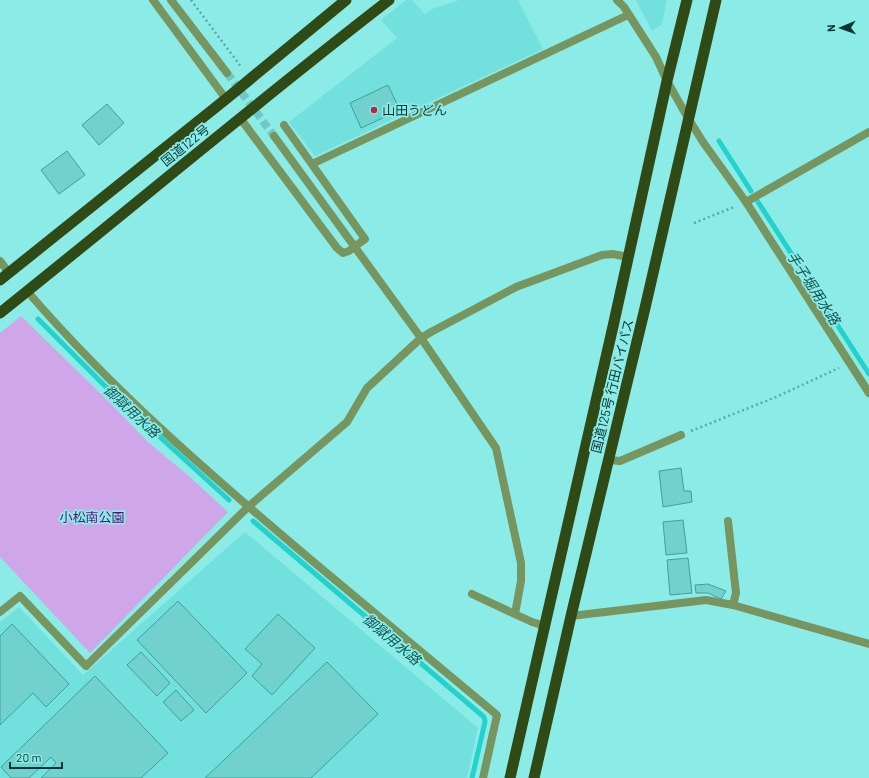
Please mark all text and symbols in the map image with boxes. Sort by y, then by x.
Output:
north arrow [821,8,861,48]
text: N [824,24,837,32]
place label: 山田うどん [382,102,447,118]
marker: 山田うどん [369,105,379,115]
street label: 国道122号 [158,121,212,169]
water label: 手子堀用水路 [784,248,845,329]
street label: 国道125号 行田バイパス [588,317,636,455]
water label: 御獄用水路 [101,381,164,442]
park label: 小松南公園 [59,509,125,525]
water label: 御獄用水路 [360,610,425,669]
scale bar [10,744,62,770]
text: 20 m [16,750,42,764]

